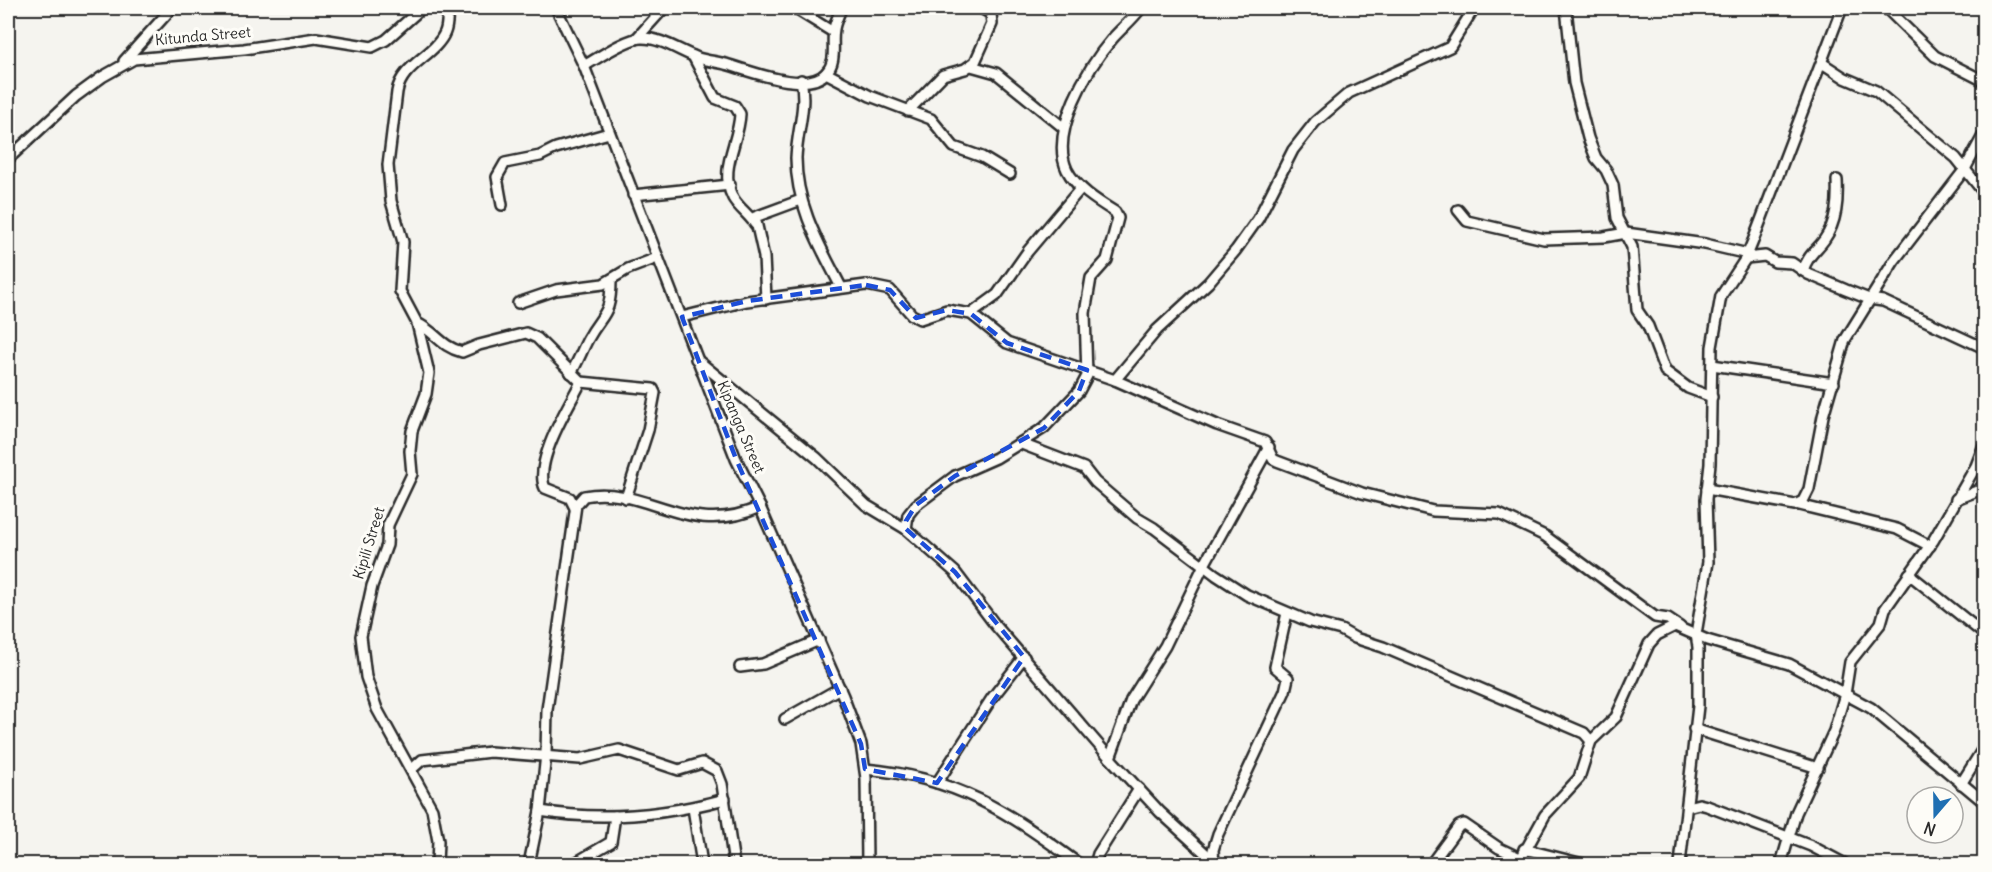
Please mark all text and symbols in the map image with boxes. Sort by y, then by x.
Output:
street label: Kitunda Street [154,22,252,49]
street label: Kipanga Street [713,378,770,476]
street label: Kipili Street [348,504,389,581]
north arrow [1905,785,1965,845]
text: N [1921,818,1938,840]

